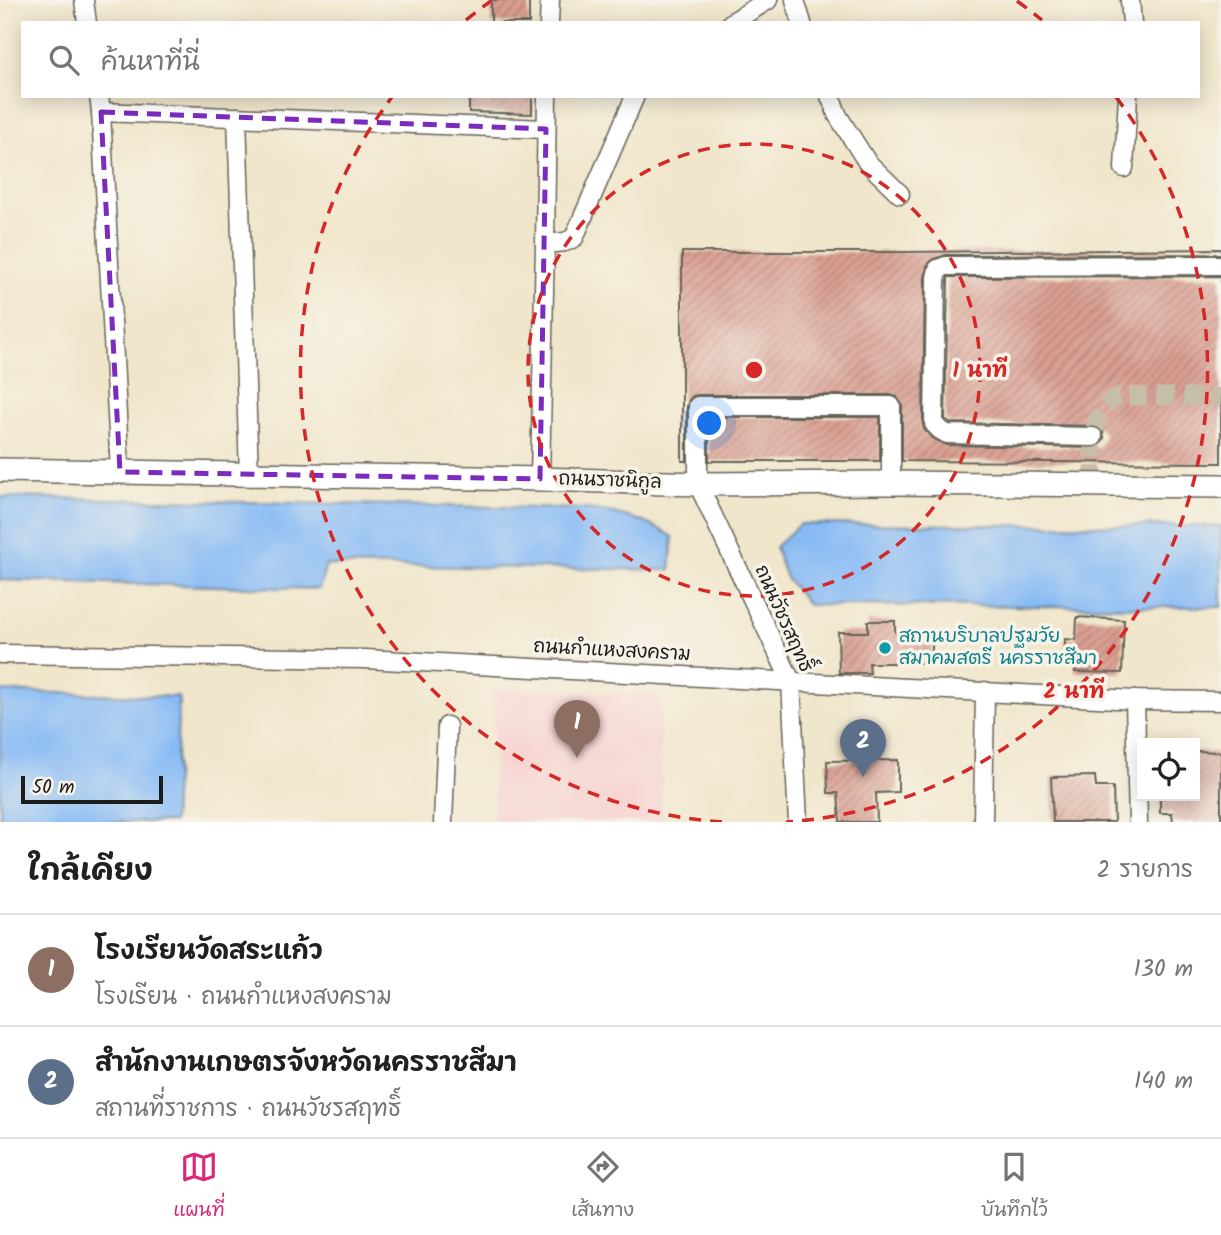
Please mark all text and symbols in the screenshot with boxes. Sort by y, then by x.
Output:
search box [21,21,1200,98]
icon: search [45,41,83,79]
text: ค้นหาที่นี่ [101,42,200,84]
text: 1 นาที [953,355,1008,388]
centre of rings [742,358,766,382]
your location [692,406,726,440]
street label: ถนนราชนิกูล [558,464,662,498]
street label: ถนนวัชรสฤทธิ์ [746,559,823,678]
place label: สถานบริบาลปฐมวัย สมาคมสตรี นครราชสีมา [899,622,1097,674]
street label: ถนนกำแหงสงคราม [533,632,691,670]
marker: สถานบริบาลปฐมวัย สมาคมสตรี นครราชสีมา [877,640,893,656]
text: 2 นาที [1044,676,1105,709]
pin: 1 [554,700,600,758]
pin: 2 [840,719,886,777]
map controls [1137,738,1200,801]
button: locate [1137,738,1200,801]
scale bar [21,773,163,805]
text: 50 m [32,773,74,803]
text: ใกล้เคียง [28,848,153,896]
text: 2 รายการ [1097,853,1193,889]
text: โรงเรียนวัดสระแก้ว [95,931,322,973]
text: 1 [48,952,54,988]
text: 130 m [1134,952,1193,988]
text: โรงเรียน · ถนนกำแหงสงคราม [95,980,392,1016]
text: สำนักงานเกษตรจังหวัดนครราชสีมา [95,1043,517,1085]
text: 2 [44,1064,58,1100]
text: 140 m [1134,1064,1193,1100]
text: สถานที่ราชการ · ถนนวัชรสฤทธิ์ [95,1092,402,1128]
tab: แผนที่ [173,1148,225,1226]
tab: เส้นทาง [571,1148,634,1226]
tab: บันทึกไว้ [981,1148,1048,1226]

